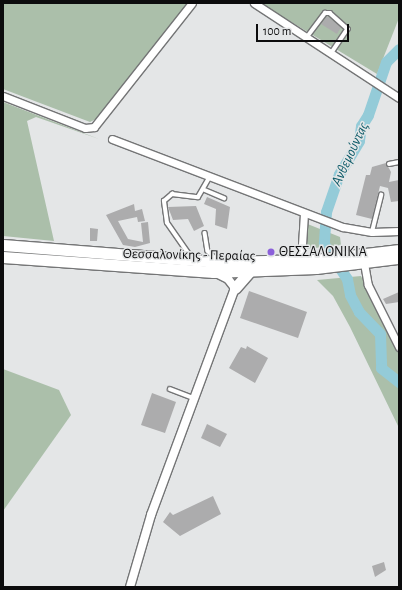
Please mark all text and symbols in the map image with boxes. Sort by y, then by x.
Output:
scale bar [258,16,351,42]
text: 100 m [263,25,291,37]
water label: Ανθεμούντας [327,119,373,189]
place label: ΘΕΣΣΑΛΟΝΙΚΙΑ [279,244,367,260]
street label: Θεσσαλονίκης - Περαίας [123,245,255,265]
marker: ΘΕΣΣΑΛΟΝΙΚΙΑ [266,247,276,257]

